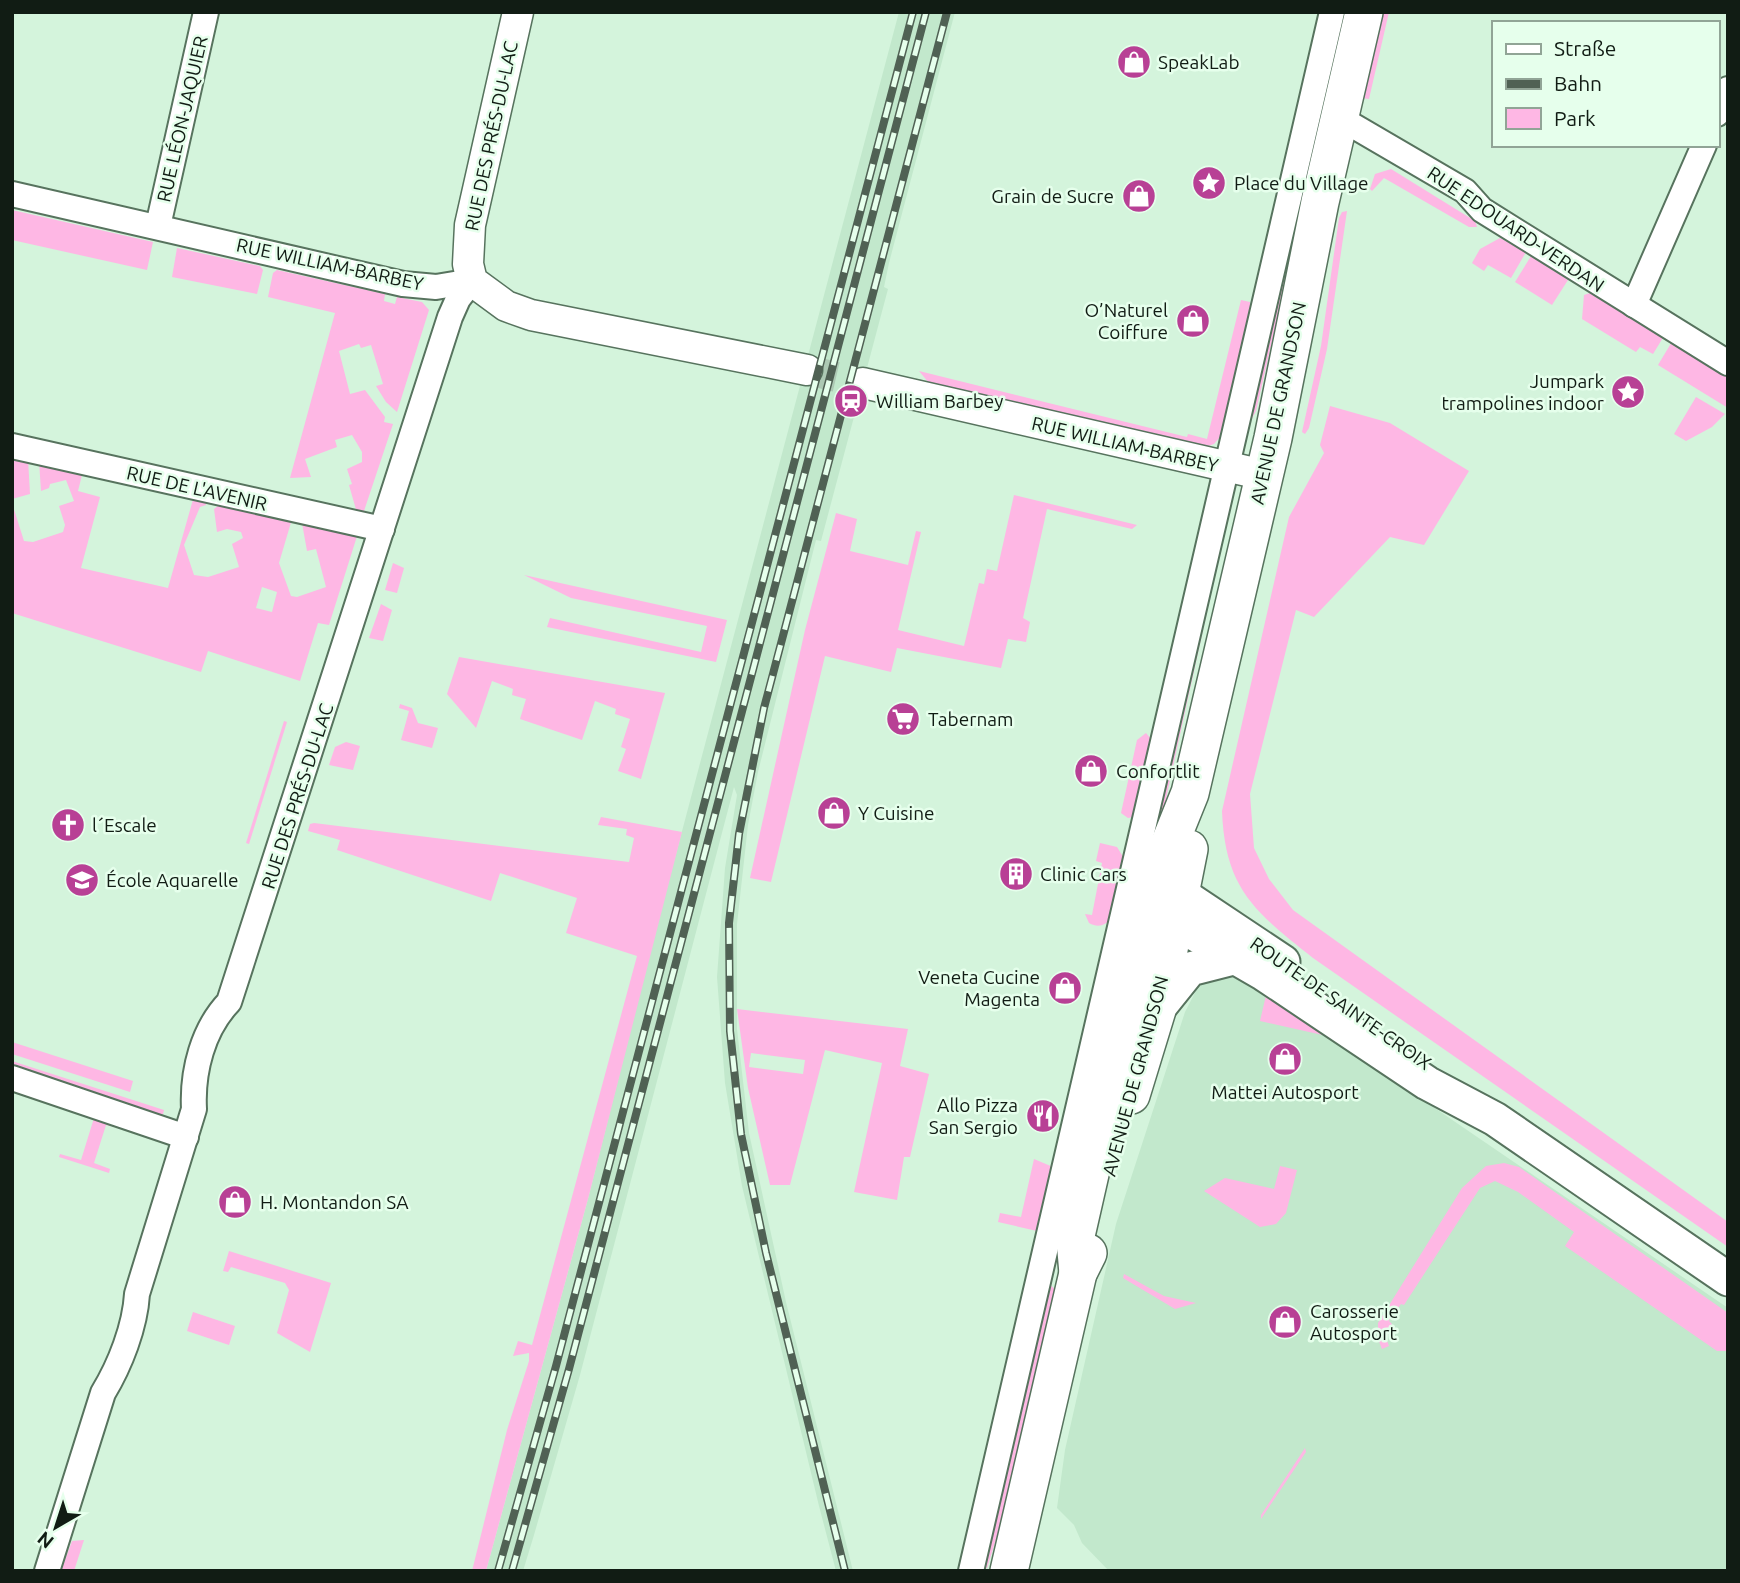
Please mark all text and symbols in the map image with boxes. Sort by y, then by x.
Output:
legend [1492,21,1719,147]
street label: RUE LÉON-JAQUIER [152,34,212,204]
text: Straße [1554,36,1616,60]
street label: RUE DES PRÉS-DU-LAC [460,39,522,233]
shop icon: SpeakLab [1115,43,1153,81]
place label: SpeakLab [1158,51,1240,73]
text: Bahn [1554,71,1602,95]
text: Park [1554,106,1596,130]
street label: RUE EDOUARD-VERDAN [1423,162,1609,296]
place icon: Place du Village [1190,164,1228,202]
place label: Place du Village [1234,172,1369,194]
shop icon: Grain de Sucre [1120,177,1158,215]
place label: Grain de Sucre [991,185,1114,207]
street label: RUE WILLIAM-BARBEY [234,233,426,295]
place label: O’Naturel Coiffure [1085,299,1168,343]
street label: AVENUE DE GRANDSON [1246,300,1310,506]
shop icon: O’Naturel Coiffure [1174,302,1212,340]
place label: Jumpark trampolines indoor [1441,370,1604,414]
place icon: Jumpark trampolines indoor [1609,373,1647,411]
station icon: William Barbey [832,382,870,420]
place label: William Barbey [876,390,1003,412]
street label: RUE WILLIAM-BARBEY [1030,412,1220,476]
street label: RUE DE L'AVENIR [125,461,270,515]
street label: RUE DES PRÉS-DU-LAC [257,700,337,891]
supermarket icon: Tabernam [884,700,922,738]
place label: Tabernam [928,708,1013,730]
shop icon: Confortlit [1072,752,1110,790]
place label: Confortlit [1116,760,1200,782]
shop icon: Y Cuisine [815,794,853,832]
place label: Y Cuisine [858,802,935,824]
church icon: l´Escale [49,806,87,844]
place label: l´Escale [92,814,157,836]
building icon: Clinic Cars [997,855,1035,893]
school or university icon: École Aquarelle [63,861,101,899]
place label: Clinic Cars [1040,863,1127,885]
place label: École Aquarelle [106,869,239,891]
street label: ROUTE DE SAINTE-CROIX [1246,932,1436,1074]
place label: Veneta Cucine Magenta [918,966,1040,1010]
shop icon: Veneta Cucine Magenta [1046,969,1084,1007]
street label: AVENUE DE GRANDSON [1098,973,1172,1179]
shop icon: Mattei Autosport [1266,1040,1304,1078]
place label: Mattei Autosport [1211,1081,1359,1103]
place label: Allo Pizza San Sergio [929,1094,1018,1138]
restaurant icon: Allo Pizza San Sergio [1024,1097,1062,1135]
shop icon: H. Montandon SA [216,1183,254,1221]
place label: H. Montandon SA [260,1191,409,1213]
place label: Carosserie Autosport [1310,1300,1399,1344]
shop icon: Carosserie Autosport [1266,1303,1304,1341]
north arrow [21,1492,91,1562]
text: N [33,1527,58,1553]

